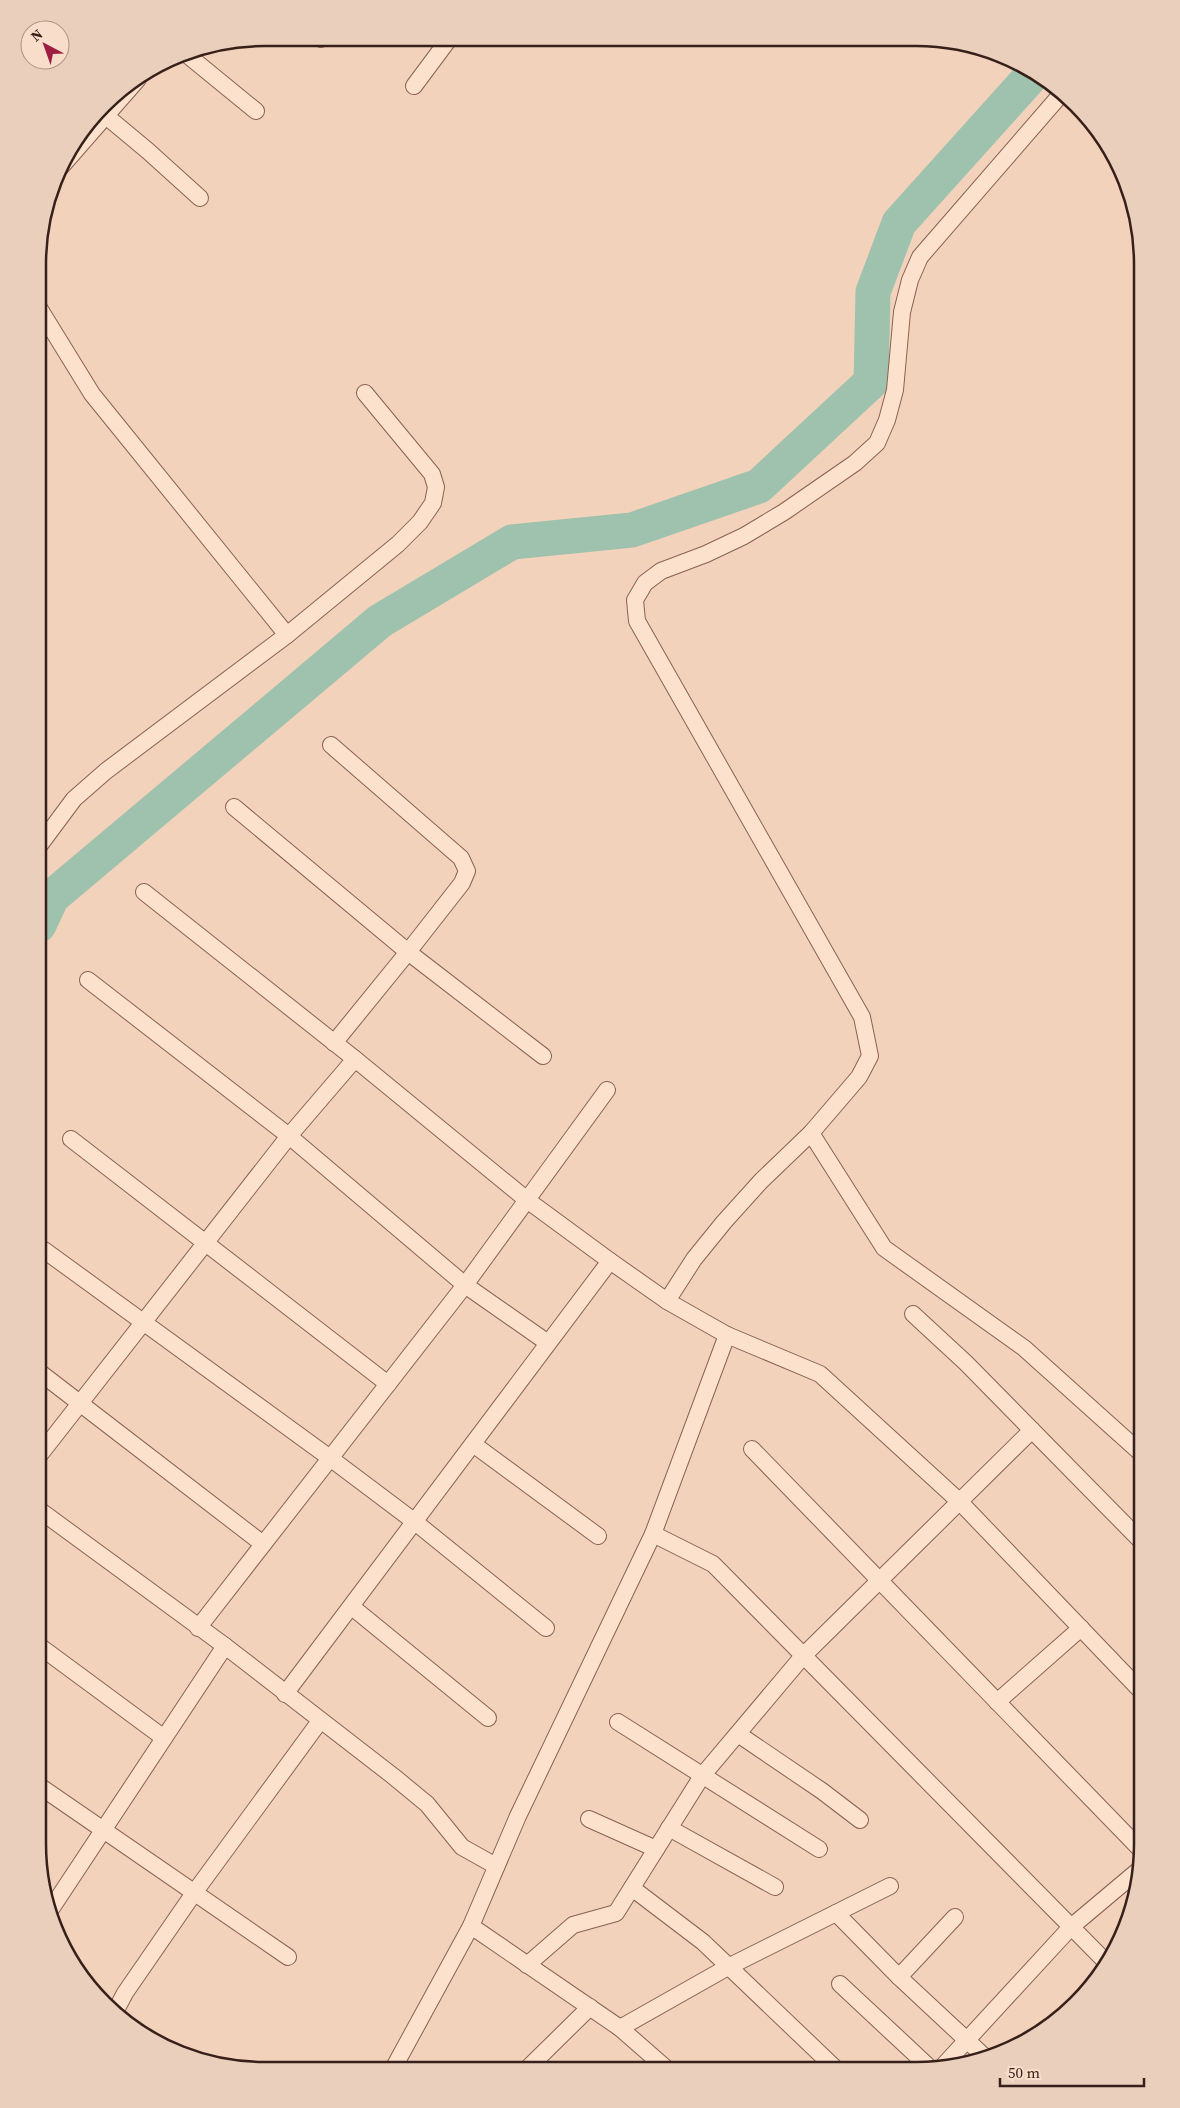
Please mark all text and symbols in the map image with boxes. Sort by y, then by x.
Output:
north arrow [20,20,70,70]
text: N [26,24,47,46]
scale bar [1000,2056,1144,2088]
text: 50 m [1008,2062,1040,2083]

